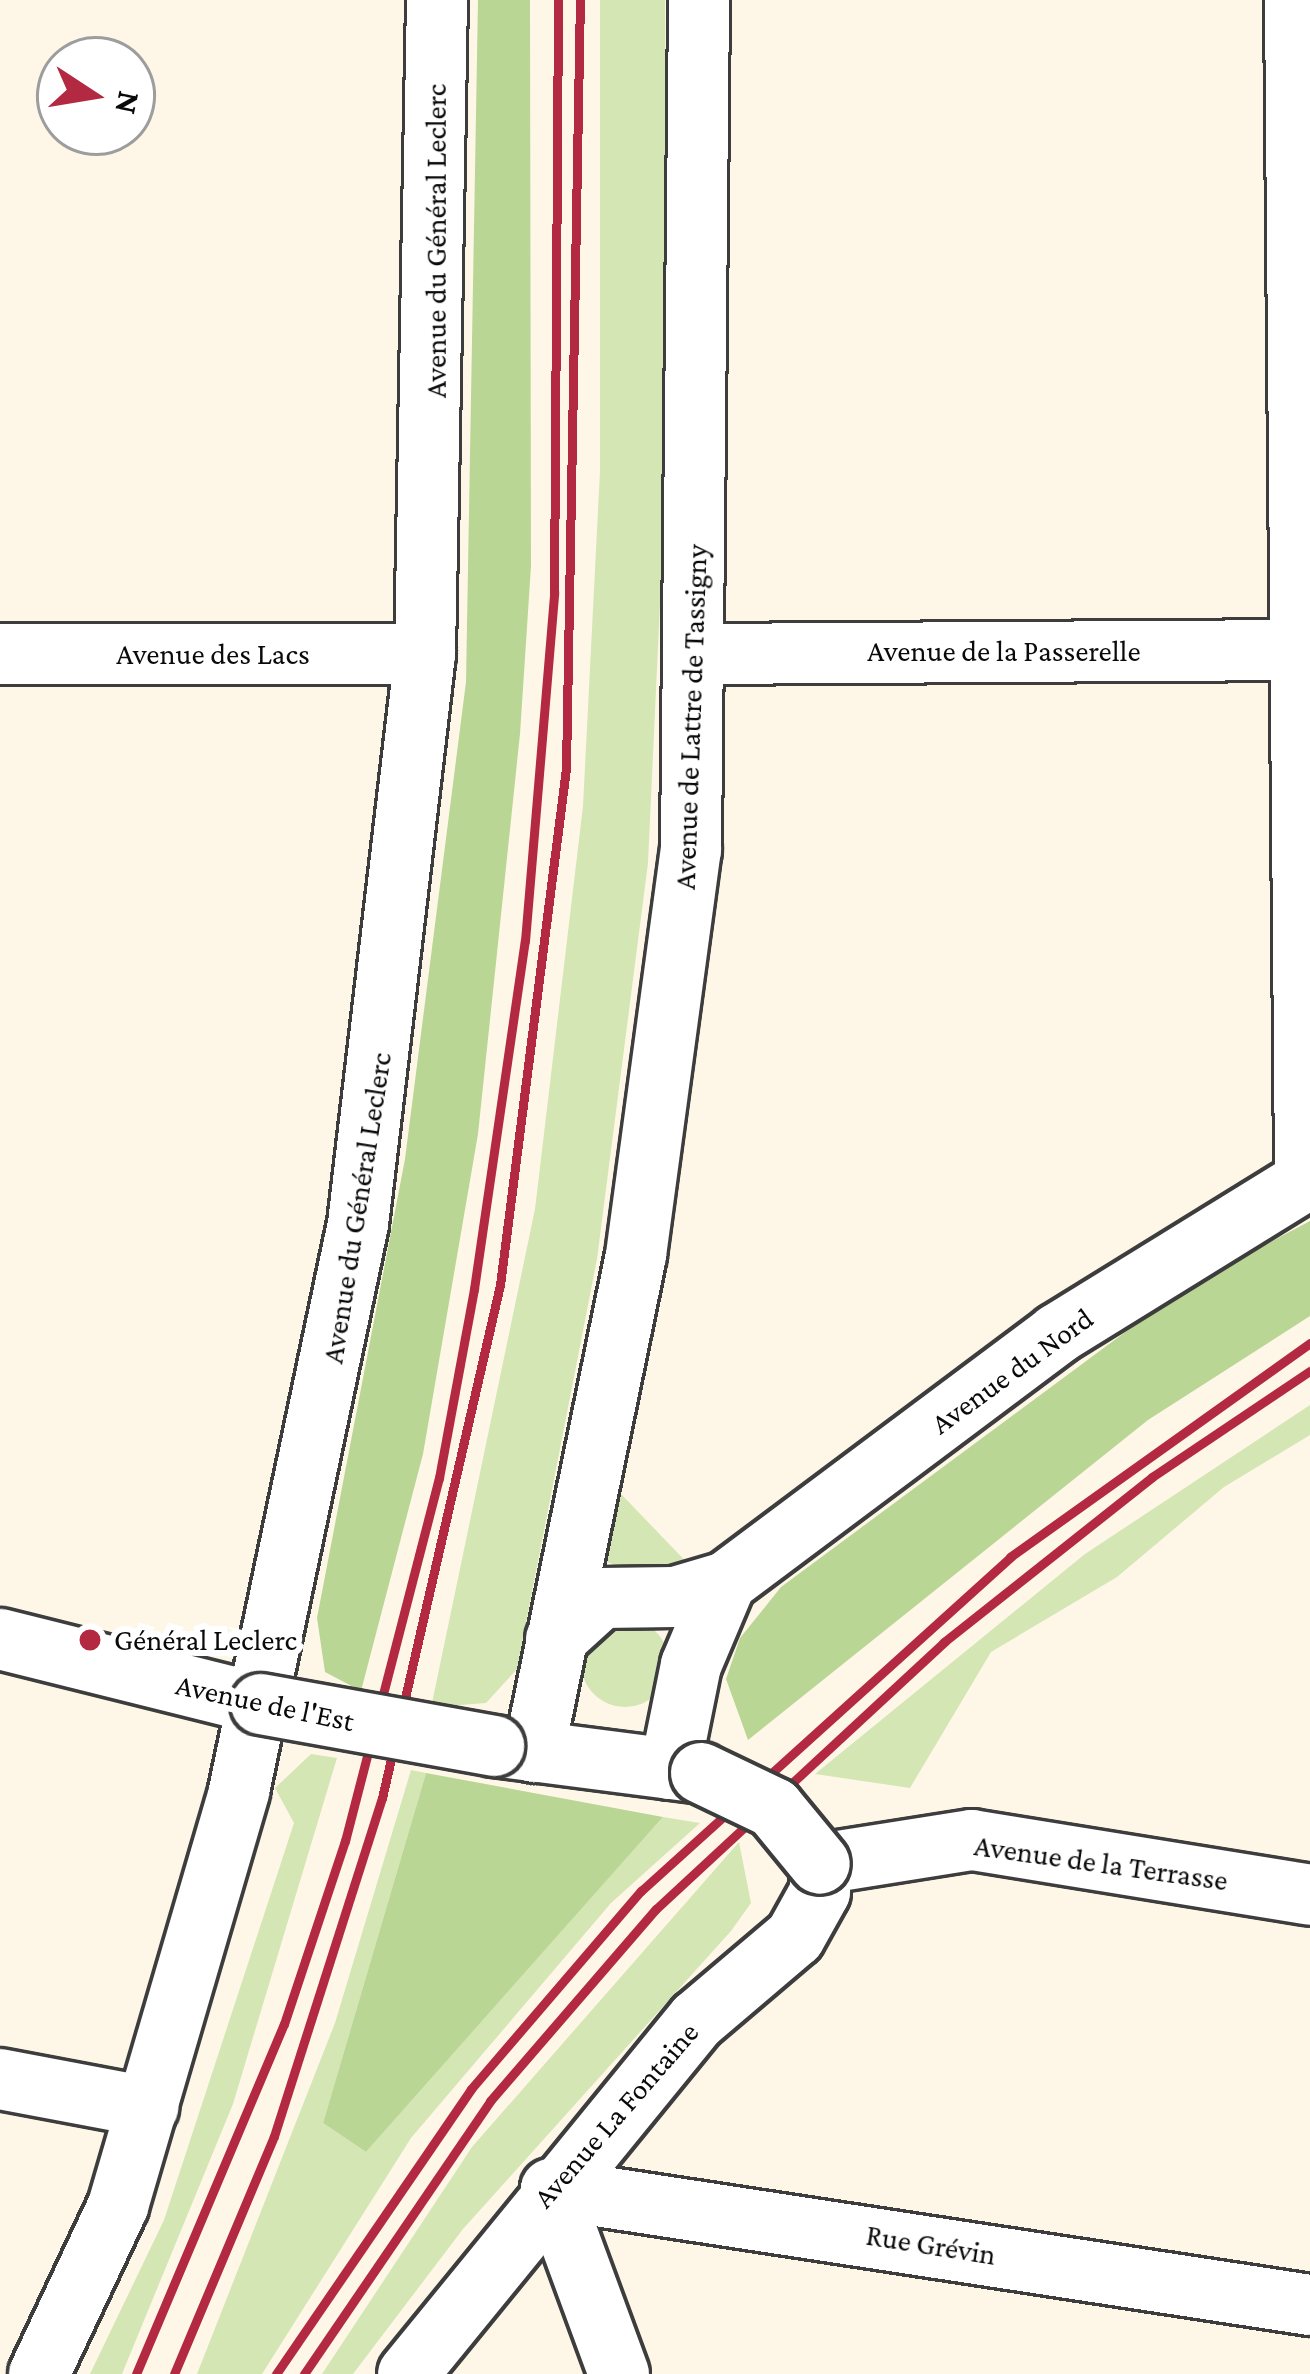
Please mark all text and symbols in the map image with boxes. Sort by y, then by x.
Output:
north arrow [36,36,156,156]
street label: Avenue du Général Leclerc [418,84,454,398]
text: N [108,88,149,118]
street label: Avenue de Lattre de Tassigny [667,544,715,890]
street label: Avenue de la Passerelle [867,633,1141,669]
street label: Avenue des Lacs [116,636,310,672]
street label: Avenue du Général Leclerc [315,1050,399,1366]
street label: Avenue du Nord [924,1300,1100,1442]
place label: Général Leclerc [114,1622,297,1658]
marker: Général Leclerc [77,1627,103,1653]
street label: Avenue de l'Est [173,1667,357,1739]
street label: Avenue de la Terrasse [972,1827,1230,1899]
street label: Avenue La Fontaine [526,2015,706,2215]
street label: Rue Grévin [864,2217,998,2273]

